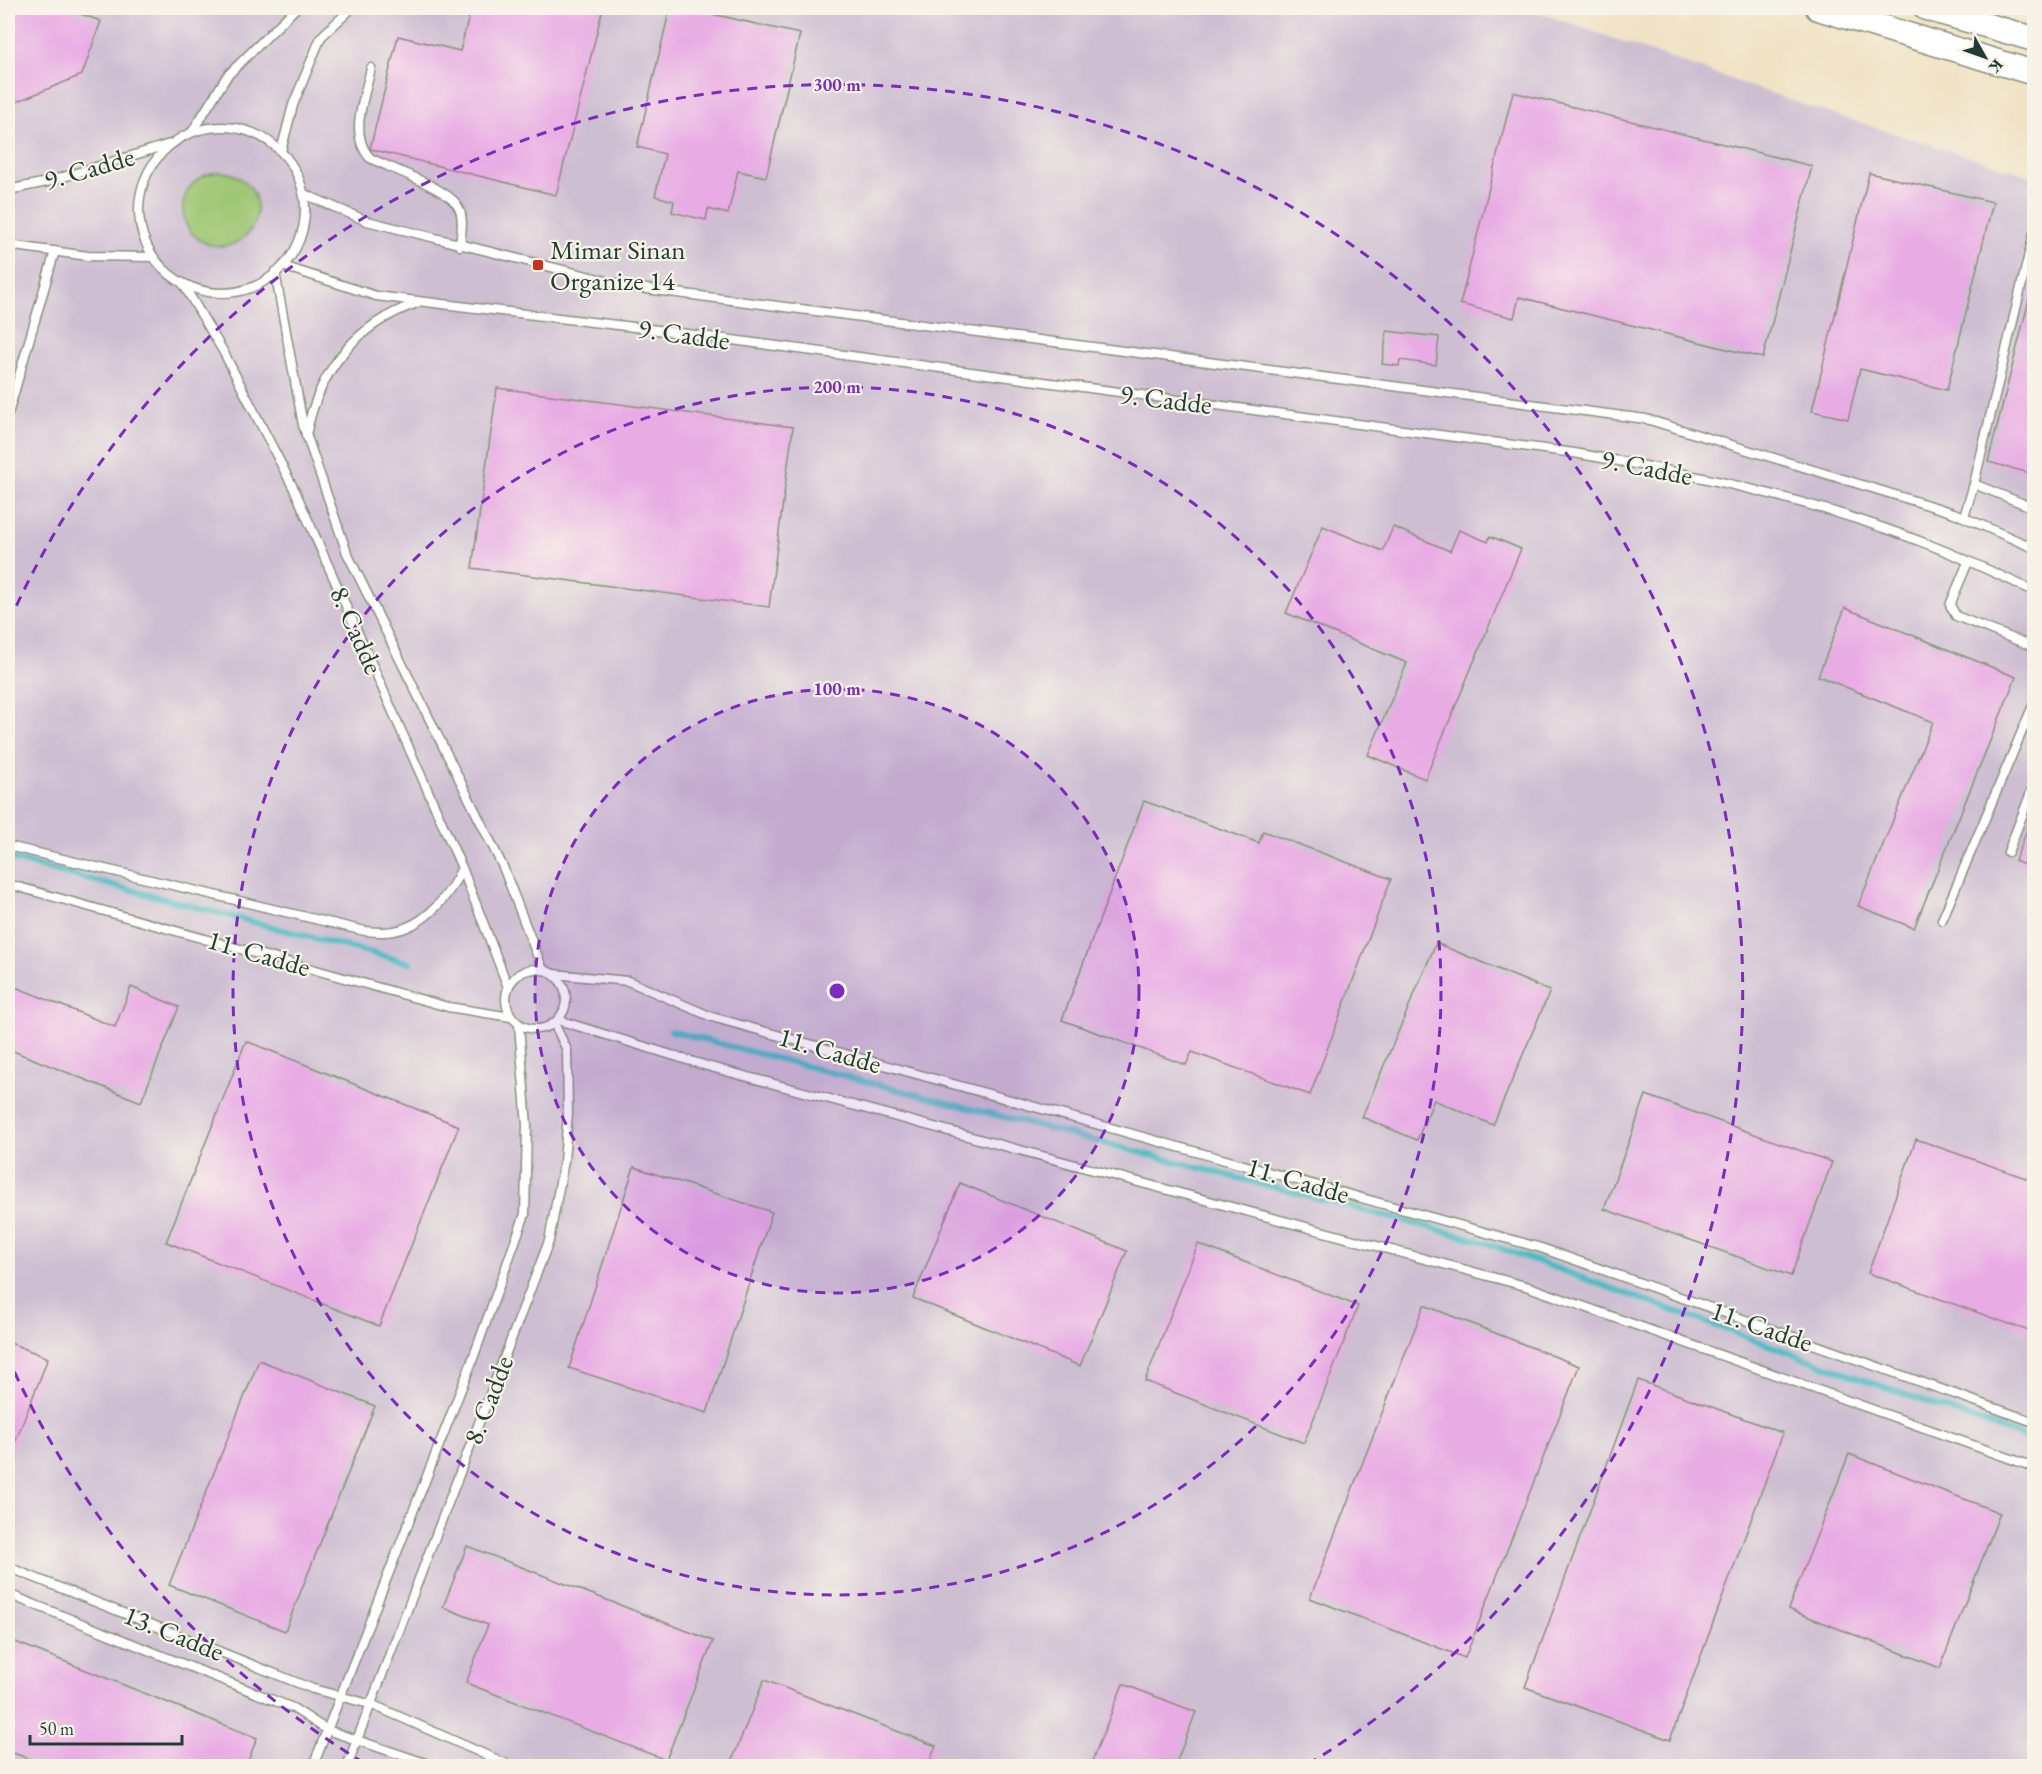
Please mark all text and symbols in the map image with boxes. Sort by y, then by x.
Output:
north arrow [1955,27,2015,87]
text: K [1984,55,2008,78]
text: 300 m [813,73,861,96]
street label: 9. Cadde [40,138,138,198]
place label: Mimar Sinan Organize 14 [550,232,686,298]
marker: Mimar Sinan Organize 14 [531,258,545,272]
street label: 9. Cadde [636,310,732,358]
text: 200 m [813,375,861,398]
street label: 9. Cadde [1118,376,1214,422]
street label: 9. Cadde [1598,441,1696,493]
street label: 8. Cadde [322,581,392,679]
text: 100 m [813,677,861,700]
street label: 11. Cadde [204,922,314,984]
centre of rings [827,981,847,1001]
street label: 11. Cadde [775,1019,885,1081]
street label: 11. Cadde [1243,1149,1353,1211]
street label: 11. Cadde [1707,1292,1817,1360]
street label: 8. Cadde [455,1351,521,1449]
street label: 13. Cadde [119,1597,229,1669]
scale bar [30,1708,182,1746]
text: 50 m [39,1717,74,1740]

